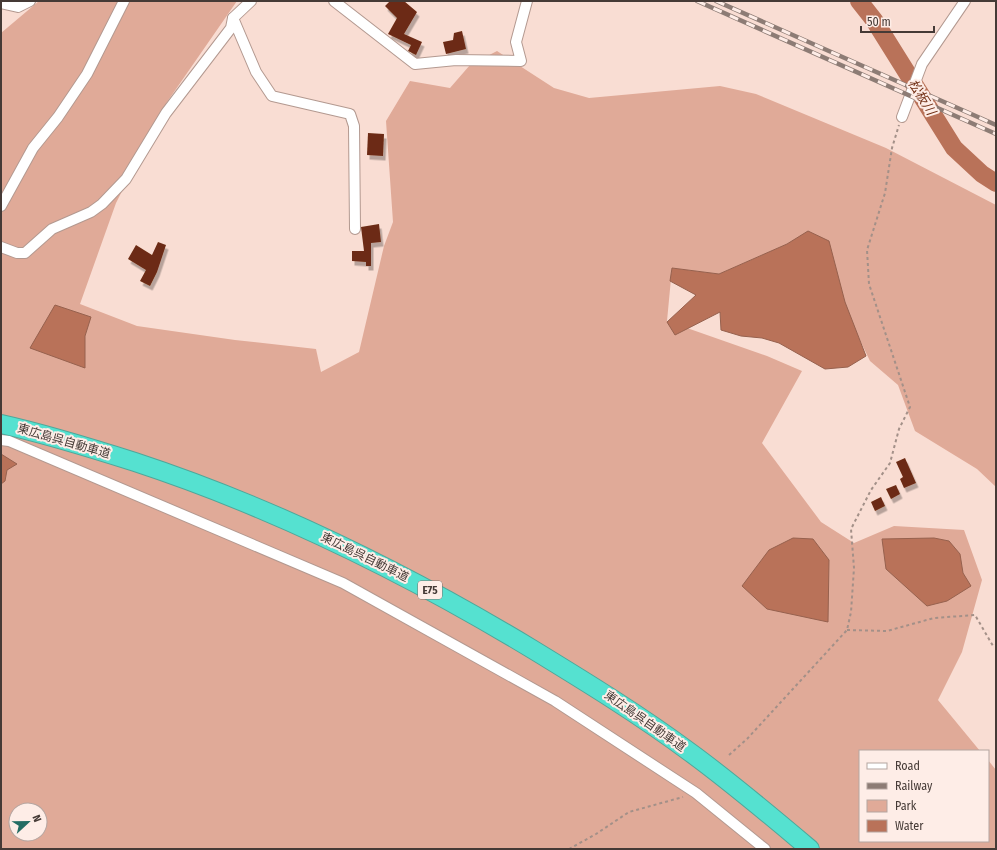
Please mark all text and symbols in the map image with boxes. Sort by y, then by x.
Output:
scale bar [861,8,934,34]
text: 50 m [867,15,891,29]
water label: 松板川 [905,76,940,119]
street label: 東広島呉自動車道 [16,421,112,461]
street label: 東広島呉自動車道 [319,530,411,584]
road number: E75 [418,581,442,599]
street label: 東広島呉自動車道 [602,688,688,754]
legend [859,750,989,842]
text: Road [895,759,920,773]
text: Railway [895,779,933,793]
text: Park [895,799,917,813]
north arrow [8,802,48,842]
text: N [30,813,44,824]
text: Water [895,819,924,833]

